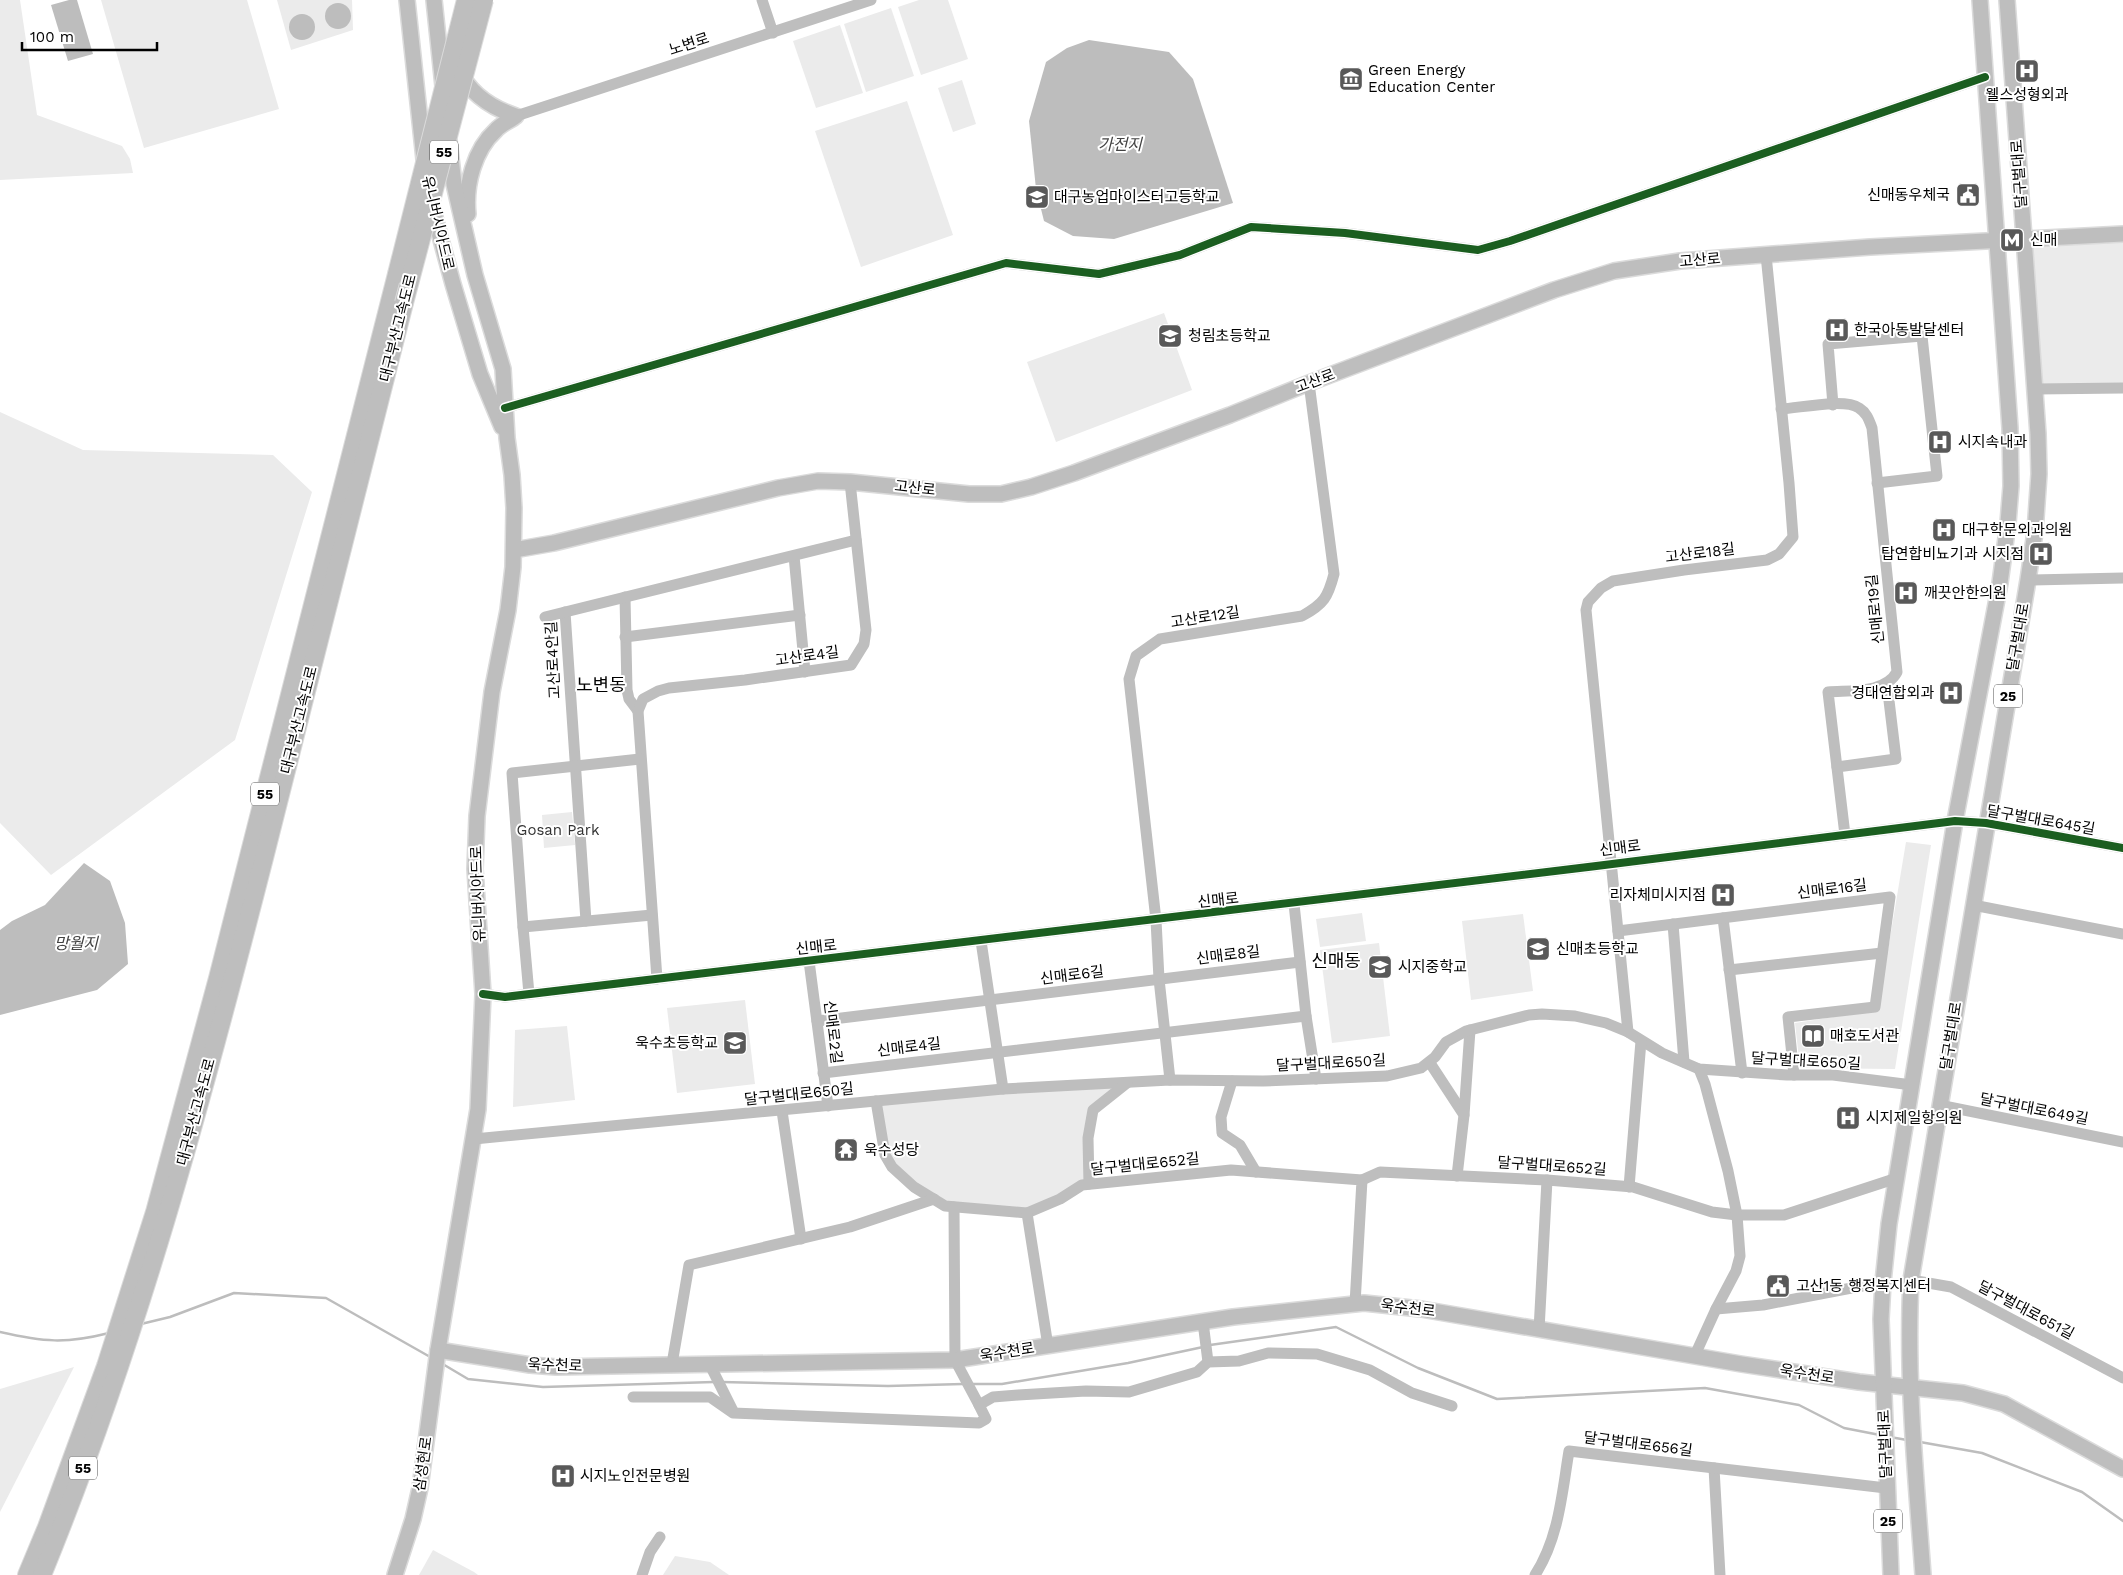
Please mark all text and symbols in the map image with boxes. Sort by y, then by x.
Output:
scale bar [22,20,158,52]
text: 100 m [30,28,74,46]
street label: 노변로 [667,29,711,59]
hospital icon: 웰스성형외과 [2014,58,2040,84]
place label: Green Energy Education Center [1368,61,1495,96]
museum icon: Green Energy Education Center [1338,66,1364,92]
place label: 웰스성형외과 [1986,86,2069,104]
water label: 가전지 [1098,135,1143,154]
street label: 달구벌대로 [2008,139,2030,209]
road number: 55 [430,140,458,163]
street label: 유니버시아드로 [418,174,458,272]
public building icon: 신매동우체국 [1955,182,1981,208]
school or university icon: 대구농업마이스터고등학교 [1024,184,1050,210]
place label: 신매동우체국 [1867,186,1950,204]
place label: 대구농업마이스터고등학교 [1054,188,1220,206]
metro station icon: 신매 [1999,227,2025,253]
place label: 신매 [2030,231,2058,249]
street label: 고산로 [1679,249,1721,271]
street label: 대구부산고속도로 [376,272,420,384]
hospital icon: 한국아동발달센터 [1824,317,1850,343]
place label: 한국아동발달센터 [1854,321,1964,339]
school or university icon: 청림초등학교 [1157,323,1183,349]
place label: 청림초등학교 [1188,327,1271,345]
street label: 고산로 [1292,365,1338,397]
hospital icon: 시지속내과 [1927,429,1953,455]
place label: 시지속내과 [1958,433,2027,451]
street label: 고산로 [893,477,937,499]
hospital icon: 대구학문외과의원 [1931,517,1957,543]
place label: 대구학문외과의원 [1962,521,2072,539]
street label: 고산로18길 [1664,540,1736,566]
hospital icon: 탑연합비뇨기과 시지점 [2028,541,2054,567]
place label: 탑연합비뇨기과 시지점 [1881,545,2024,563]
street label: 신매로19길 [1862,573,1888,645]
hospital icon: 깨끗안한의원 [1893,580,1919,606]
place label: 깨끗안한의원 [1924,584,2007,602]
street label: 달구벌대로 [2003,601,2033,673]
street label: 고산로12길 [1169,603,1241,631]
street label: 고산로4안길 [542,620,564,700]
street label: 고산로4길 [774,643,840,669]
street label: 대구부산고속도로 [277,664,321,776]
district label: 노변동 [576,674,626,695]
hospital icon: 경대연합외과 [1938,680,1964,706]
place label: 경대연합외과 [1851,684,1934,702]
road number: 25 [1994,684,2022,708]
road number: 55 [251,782,279,806]
street label: 달구벌대로645길 [1985,802,2097,838]
park label: Gosan Park [517,821,600,839]
street label: 신매로 [1598,837,1642,859]
street label: 유니버시아드로 [467,845,489,943]
street label: 신매로16길 [1796,876,1868,902]
hospital icon: 리자체미시지점 [1710,882,1736,908]
place label: 리자체미시지점 [1609,886,1706,904]
street label: 신매로 [1196,889,1240,911]
water label: 망월지 [54,934,99,953]
street label: 신매로 [794,936,838,958]
school or university icon: 신매초등학교 [1525,936,1551,962]
place label: 신매초등학교 [1556,940,1639,958]
street label: 신매로8길 [1195,942,1261,968]
district label: 신매동 [1311,950,1361,971]
school or university icon: 시지중학교 [1367,954,1393,980]
place label: 시지중학교 [1398,958,1467,976]
street label: 신매로6길 [1039,962,1105,988]
street label: 신매로2길 [820,999,846,1065]
street label: 달구벌대로 [1937,1001,1965,1071]
library icon: 매호도서관 [1800,1023,1826,1049]
place label: 매호도서관 [1830,1027,1899,1045]
school or university icon: 욱수초등학교 [722,1030,748,1056]
place label: 욱수초등학교 [635,1034,718,1052]
street label: 신매로4길 [876,1034,942,1060]
street label: 달구벌대로650길 [1751,1049,1861,1073]
street label: 달구벌대로650길 [1276,1051,1386,1075]
street label: 대구부산고속도로 [173,1056,219,1168]
street label: 달구벌대로650길 [743,1079,855,1109]
street label: 달구벌대로649길 [1978,1090,2090,1128]
hospital icon: 시지제일항의원 [1835,1105,1861,1131]
place label: 시지제일항의원 [1866,1109,1963,1127]
temple icon: 욱수성당 [833,1137,859,1163]
place label: 욱수성당 [864,1141,919,1159]
street label: 달구벌대로652길 [1090,1149,1200,1179]
street label: 달구벌대로652길 [1497,1153,1607,1179]
public building icon: 고산1동 행정복지센터 [1765,1273,1791,1299]
place label: 고산1동 행정복지센터 [1796,1277,1931,1295]
street label: 달구벌대로651길 [1975,1277,2077,1343]
street label: 욱수천로 [1380,1296,1436,1320]
street label: 욱수천로 [978,1339,1036,1365]
street label: 욱수천로 [527,1355,583,1375]
street label: 욱수천로 [1778,1361,1836,1387]
street label: 달구벌대로 [1875,1409,1895,1479]
street label: 달구벌대로656길 [1582,1428,1694,1460]
street label: 삼성현로 [410,1435,436,1493]
road number: 55 [69,1456,97,1480]
hospital icon: 시지노인전문병원 [550,1463,576,1489]
place label: 시지노인전문병원 [580,1467,690,1485]
road number: 25 [1874,1510,1902,1532]

